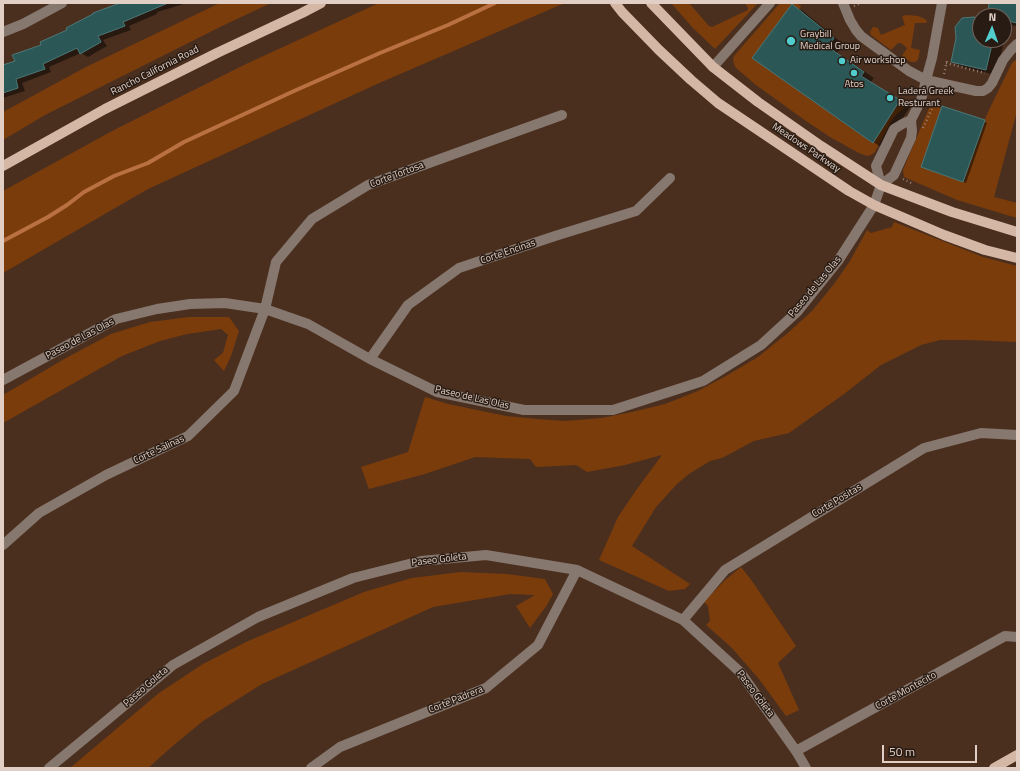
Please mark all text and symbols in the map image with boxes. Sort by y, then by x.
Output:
north arrow [972,8,1012,48]
text: N [988,9,996,25]
place label: Graybill Medical Group [800,29,860,52]
marker: Graybill Medical Group [785,35,797,47]
street label: Rancho California Road [109,44,201,98]
place label: Air workshop [850,55,905,67]
marker: Air workshop [837,56,847,66]
marker: Atos [849,68,859,78]
place label: Atos [844,79,864,91]
place label: Laderá Greek Resturant [898,86,953,110]
marker: Laderá Greek Resturant [885,93,895,103]
street label: Meadows Parkway [770,121,842,175]
street label: Corte Tortosa [369,159,425,191]
street label: Corte Encinas [479,237,537,267]
street label: Paseo de Las Olas [786,254,844,320]
street label: Paseo de Las Olas [44,316,116,362]
street label: Paseo de Las Olas [434,384,510,412]
street label: Corte Salinas [132,433,186,467]
street label: Corte Positas [810,481,864,521]
street label: Paseo Goleta [411,551,467,569]
street label: Paseo Goleta [121,664,171,710]
street label: Paseo Goleta [734,668,776,720]
street label: Corte Montecito [873,669,939,713]
street label: Corte Padrera [427,684,485,716]
scale bar [884,737,979,763]
text: 50 m [889,742,915,761]

